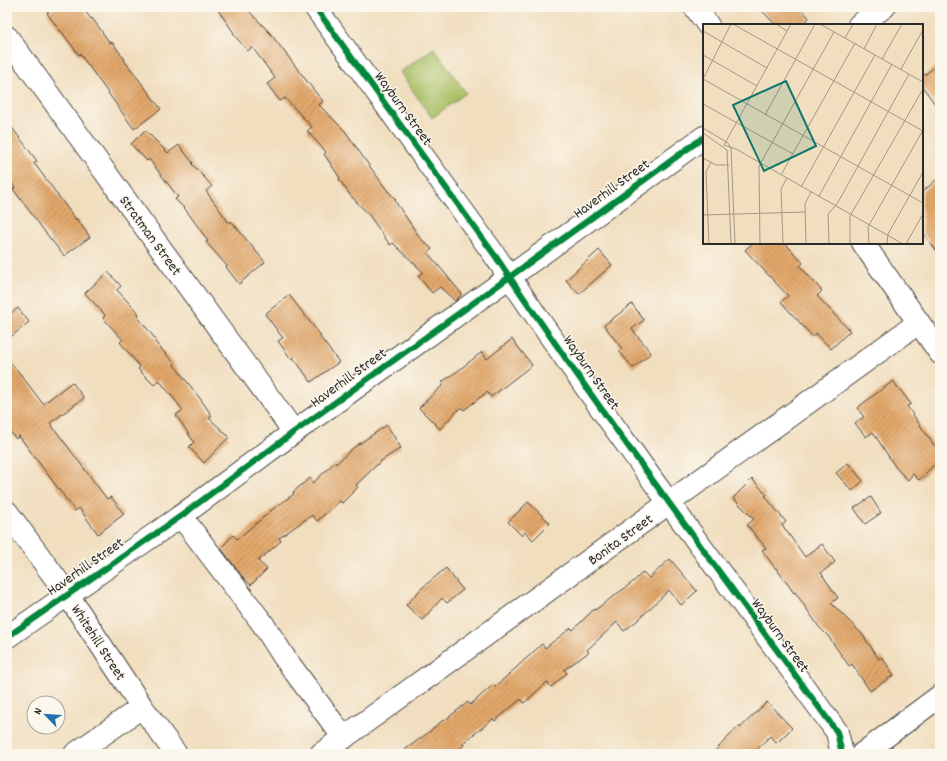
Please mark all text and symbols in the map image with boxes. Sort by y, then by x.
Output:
inset map [703,24,923,244]
street label: Wayburn Street [368,67,437,151]
street label: Haverhill Street [569,154,655,225]
street label: Stratman Street [113,192,186,281]
street label: Wayburn Street [556,331,625,415]
street label: Haverhill Street [306,343,392,414]
street label: Bonita Street [584,509,659,572]
street label: Haverhill Street [43,533,130,602]
street label: Wayburn Street [745,594,814,678]
street label: Whitehill Street [64,601,130,686]
north arrow [26,695,66,735]
text: N [30,705,47,717]

